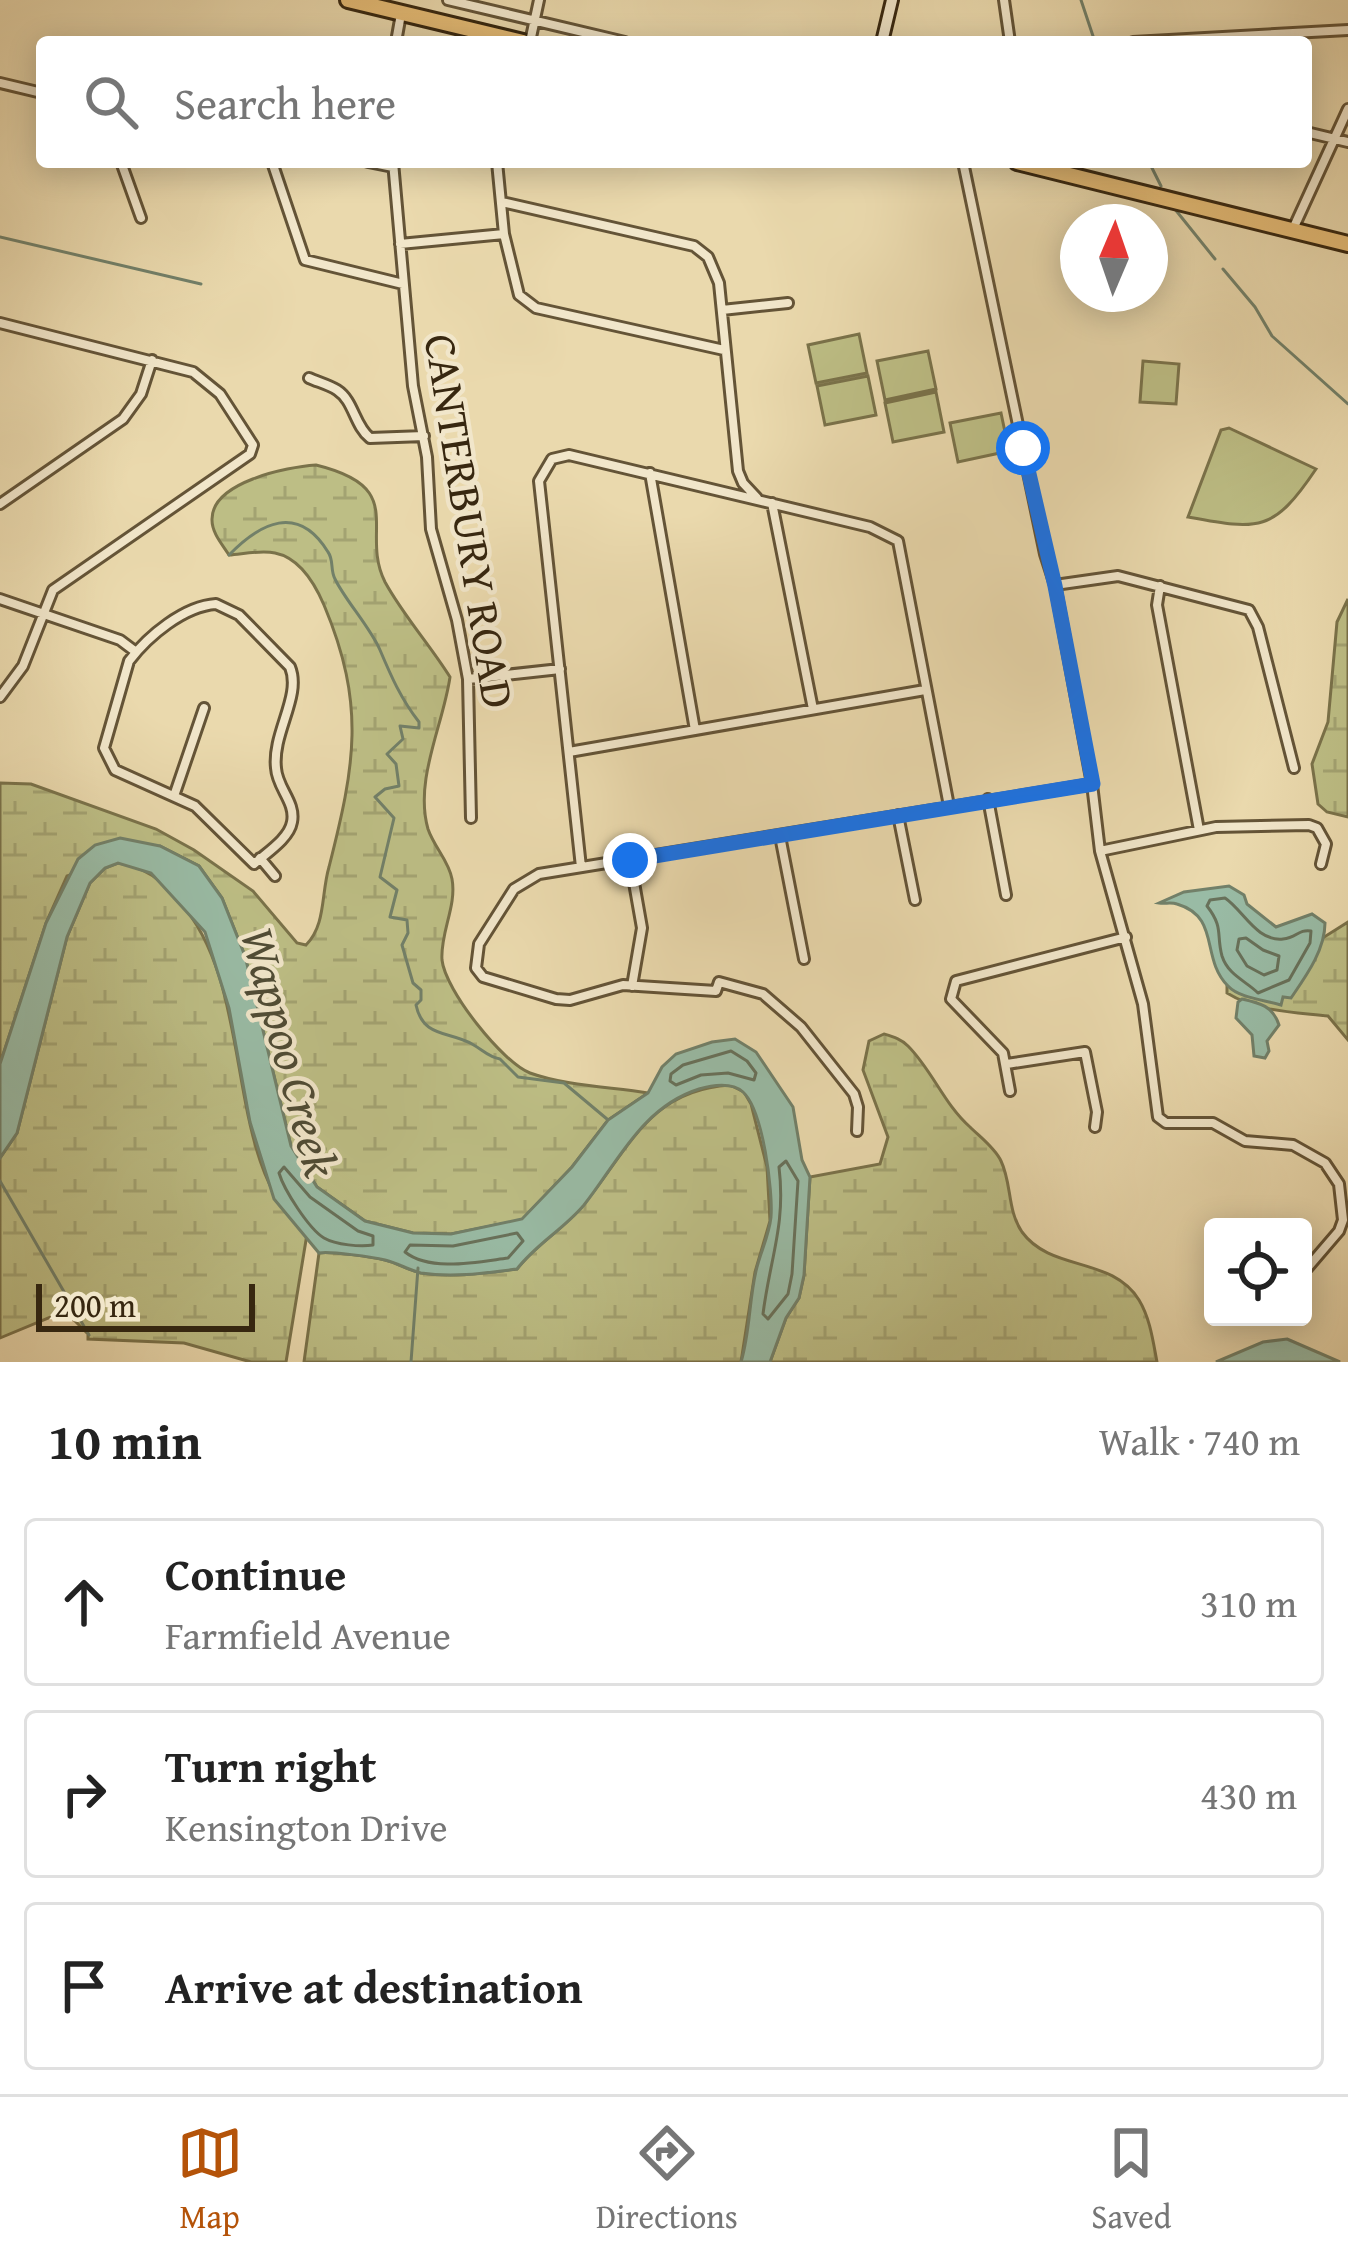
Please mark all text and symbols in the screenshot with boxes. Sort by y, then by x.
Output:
search box [36,36,1312,168]
icon: search [78,69,144,135]
text: Search here [174,70,396,135]
north arrow [1060,204,1168,312]
street label: CANTERBURY ROAD [409,329,532,713]
route start [996,421,1050,475]
route end [603,833,657,887]
water label: Wappoo Creek [223,919,358,1186]
map controls [1204,1218,1312,1326]
button: locate [1204,1218,1312,1326]
scale bar [36,1278,255,1331]
text: 200 m [54,1281,136,1329]
text: 10 min [48,1403,202,1478]
text: Walk · 740 m [1099,1412,1300,1469]
text: Continue [165,1541,346,1606]
icon: ahead [51,1569,117,1635]
text: 310 m [1200,1574,1297,1631]
text: Farmfield Avenue [165,1606,451,1663]
text: Turn right [165,1733,377,1798]
icon: right [51,1761,117,1827]
text: 430 m [1200,1766,1297,1823]
text: Kensington Drive [165,1798,448,1855]
icon: arrive [51,1953,117,2019]
text: Arrive at destination [165,1954,583,2019]
tab: Map [177,2120,243,2240]
tab: Directions [596,2120,738,2240]
tab: Saved [1091,2120,1171,2240]

